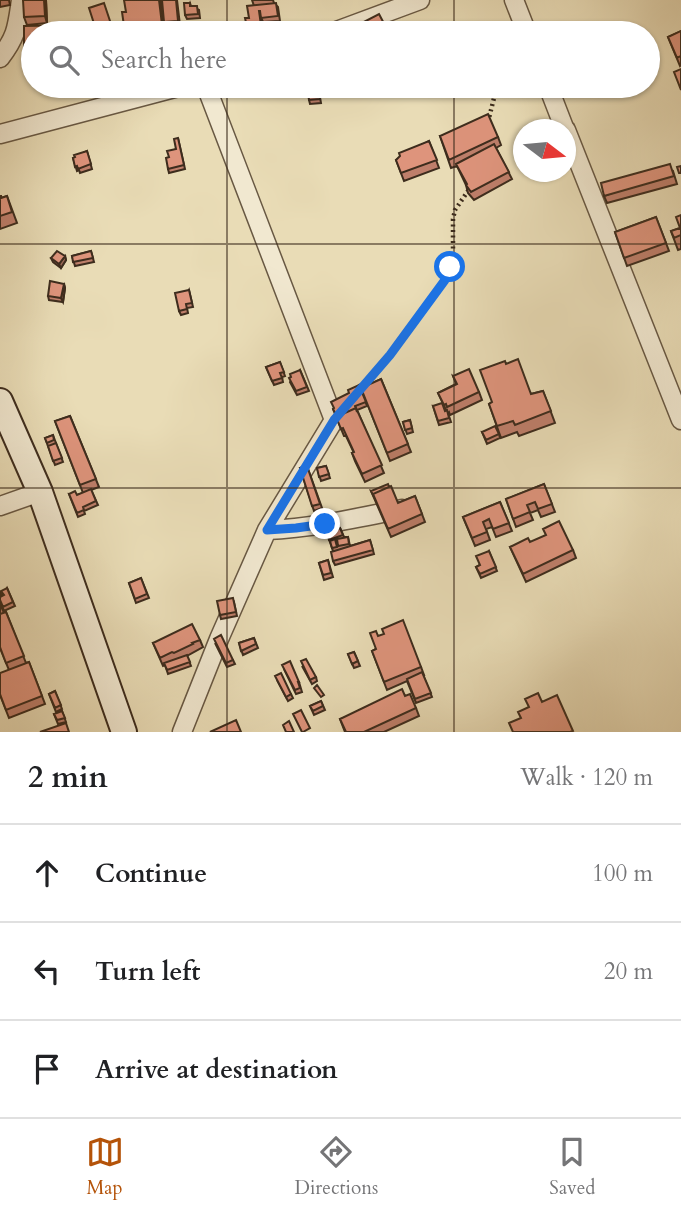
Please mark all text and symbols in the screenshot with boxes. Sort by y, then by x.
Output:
search box [21,21,660,98]
icon: search [45,41,83,79]
text: Search here [101,42,227,77]
north arrow [513,119,576,182]
route start [434,251,465,282]
route end [309,508,340,539]
text: 2 min [28,757,108,798]
text: Walk · 120 m [520,762,653,793]
icon: ahead [28,854,66,892]
text: Continue [95,856,207,891]
text: 100 m [592,858,653,889]
icon: left [28,952,66,990]
text: Turn left [95,954,200,989]
text: 20 m [604,956,653,987]
icon: arrive [28,1050,66,1088]
text: Arrive at destination [95,1052,338,1087]
tab: Map [86,1133,124,1201]
tab: Directions [295,1133,378,1201]
tab: Saved [549,1133,595,1201]

